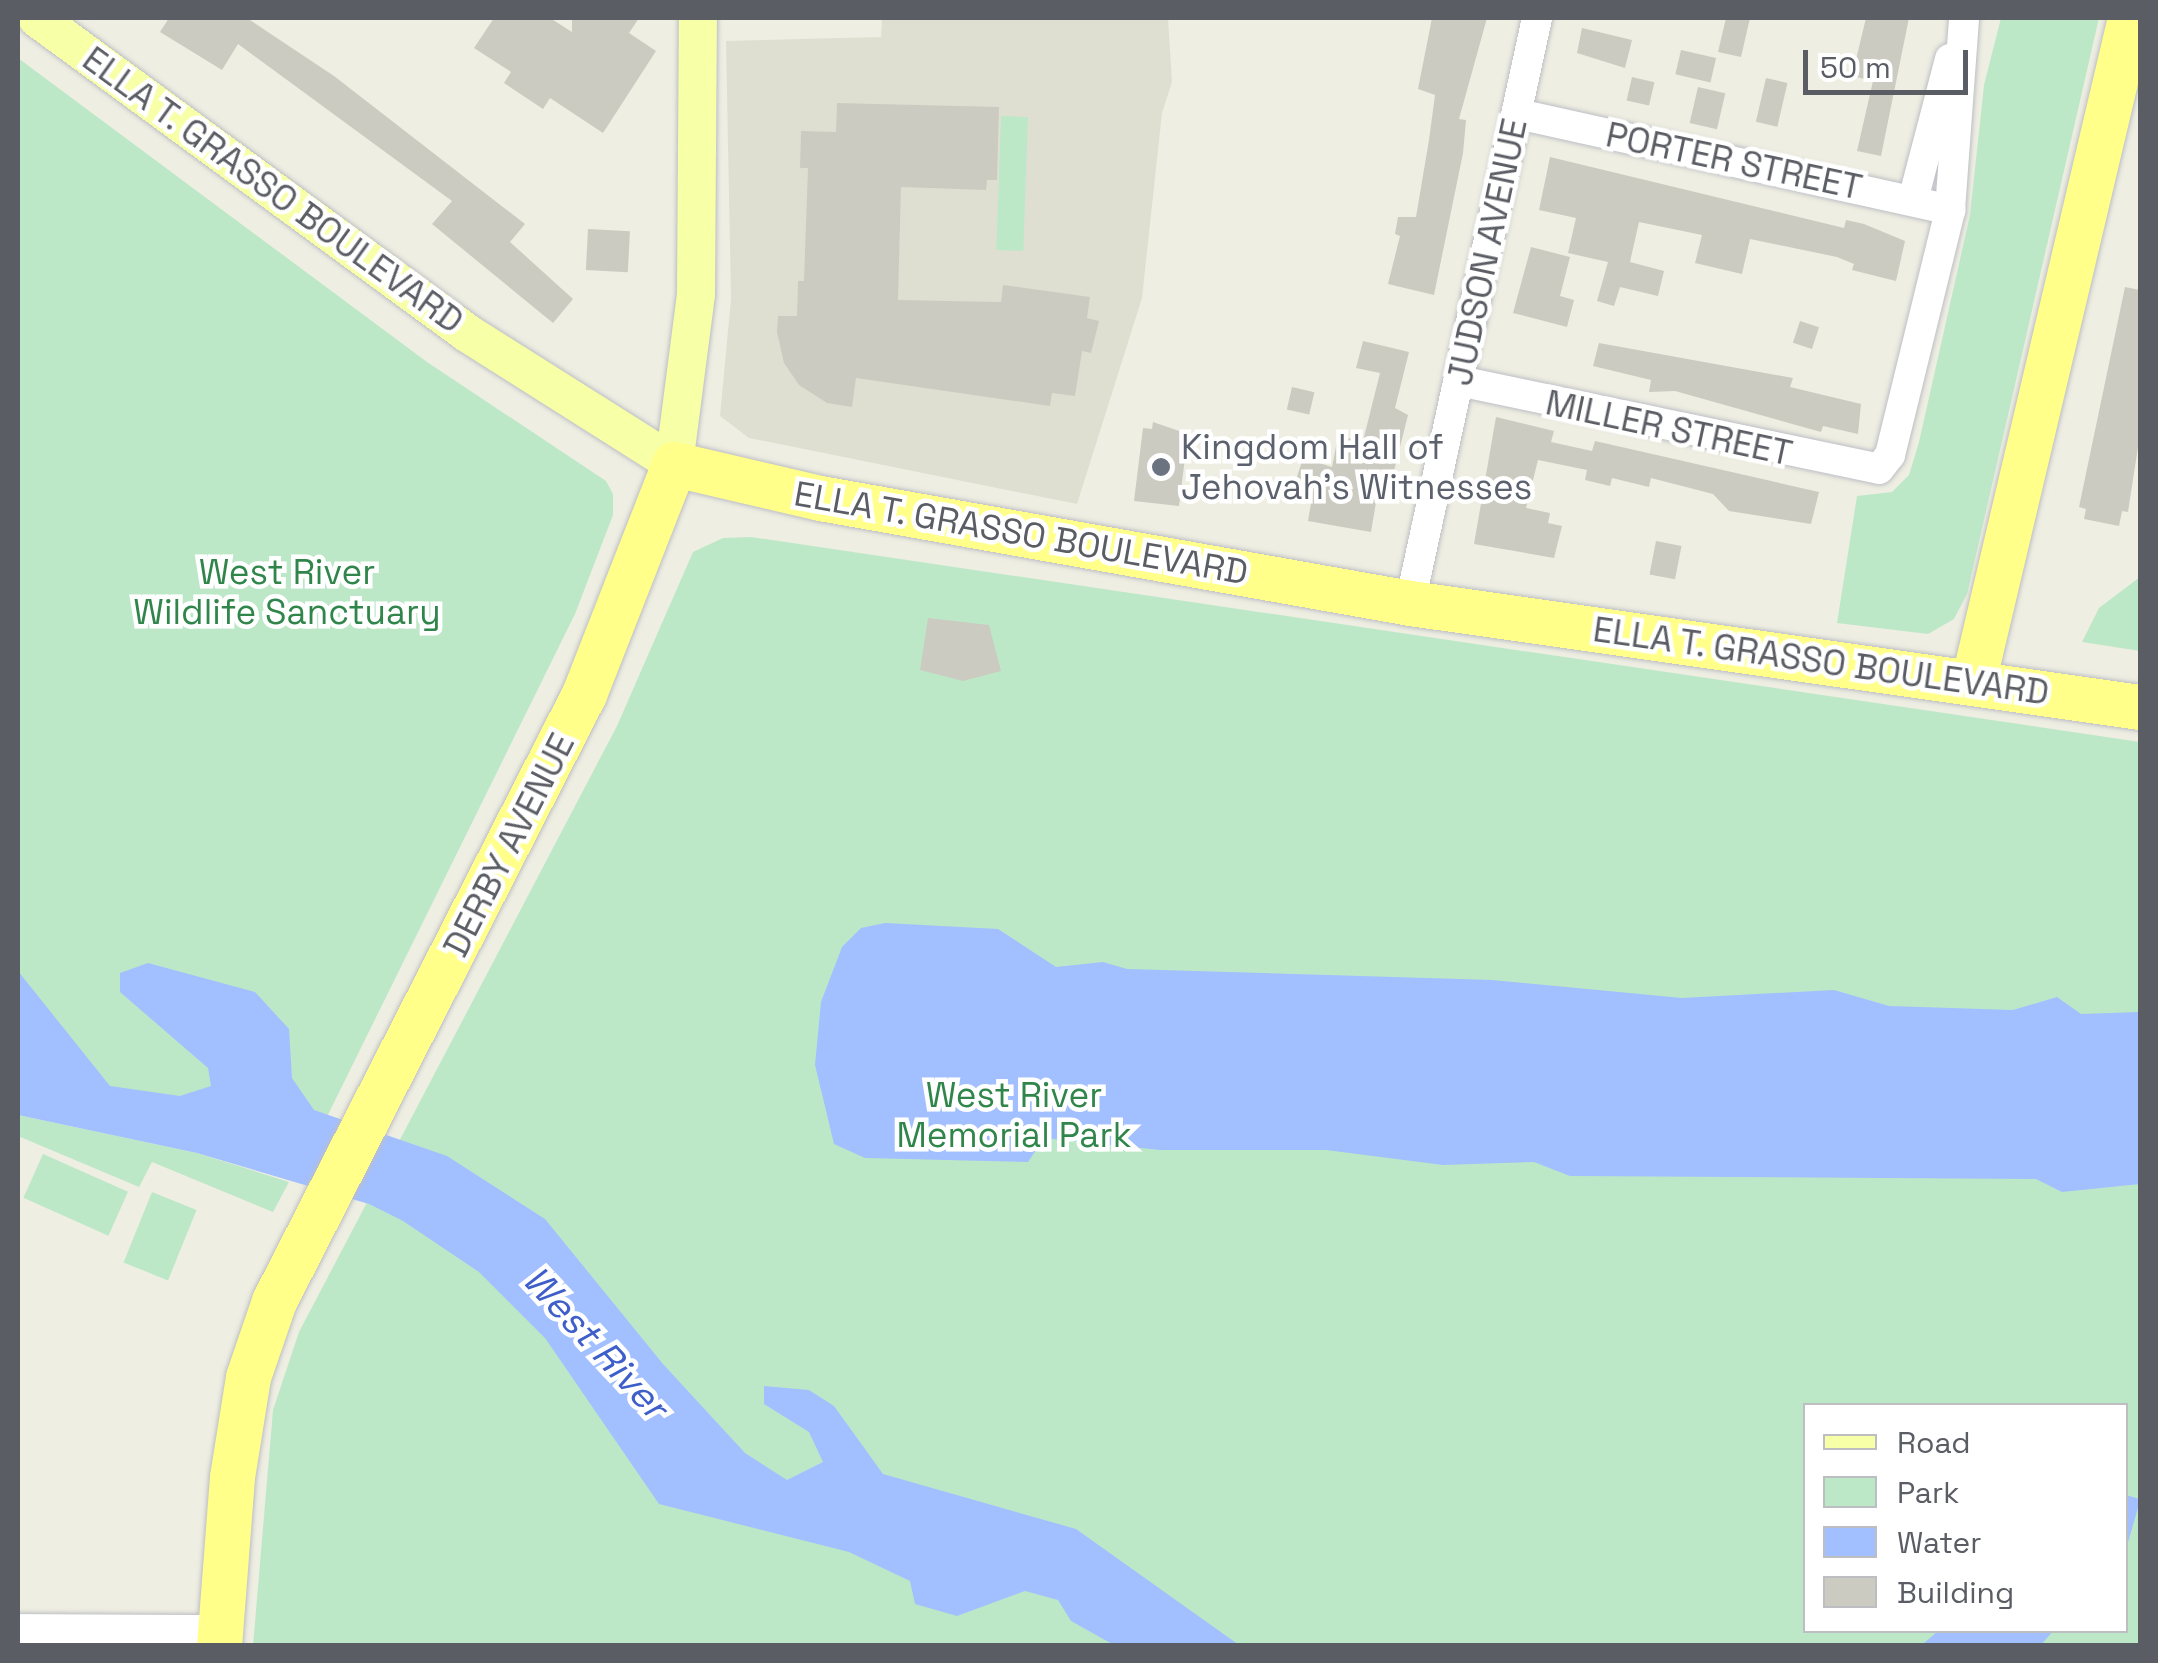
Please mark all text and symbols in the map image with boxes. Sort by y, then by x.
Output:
scale bar [1808,30,1973,92]
street label: ELLA T. GRASSO BOULEVARD [74,37,472,343]
text: 50 m [1820,48,1891,87]
street label: PORTER STREET [1602,113,1866,209]
street label: JUDSON AVENUE [1438,114,1536,390]
street label: MILLER STREET [1542,381,1796,475]
place label: Kingdom Hall of Jehovah's Witnesses [1181,426,1532,508]
marker: Kingdom Hall of Jehovah's Witnesses [1150,456,1172,478]
street label: ELLA T. GRASSO BOULEVARD [790,472,1252,594]
park label: West River Wildlife Sanctuary [133,551,441,633]
street label: ELLA T. GRASSO BOULEVARD [1589,608,2053,714]
street label: DERBY AVENUE [435,726,583,964]
park label: West River Memorial Park [897,1074,1131,1156]
water label: West River [513,1257,677,1429]
legend [1803,1403,2128,1633]
text: Road [1897,1423,1971,1462]
text: Park [1897,1473,1959,1512]
text: Water [1897,1523,1982,1562]
text: Building [1897,1573,2014,1612]

